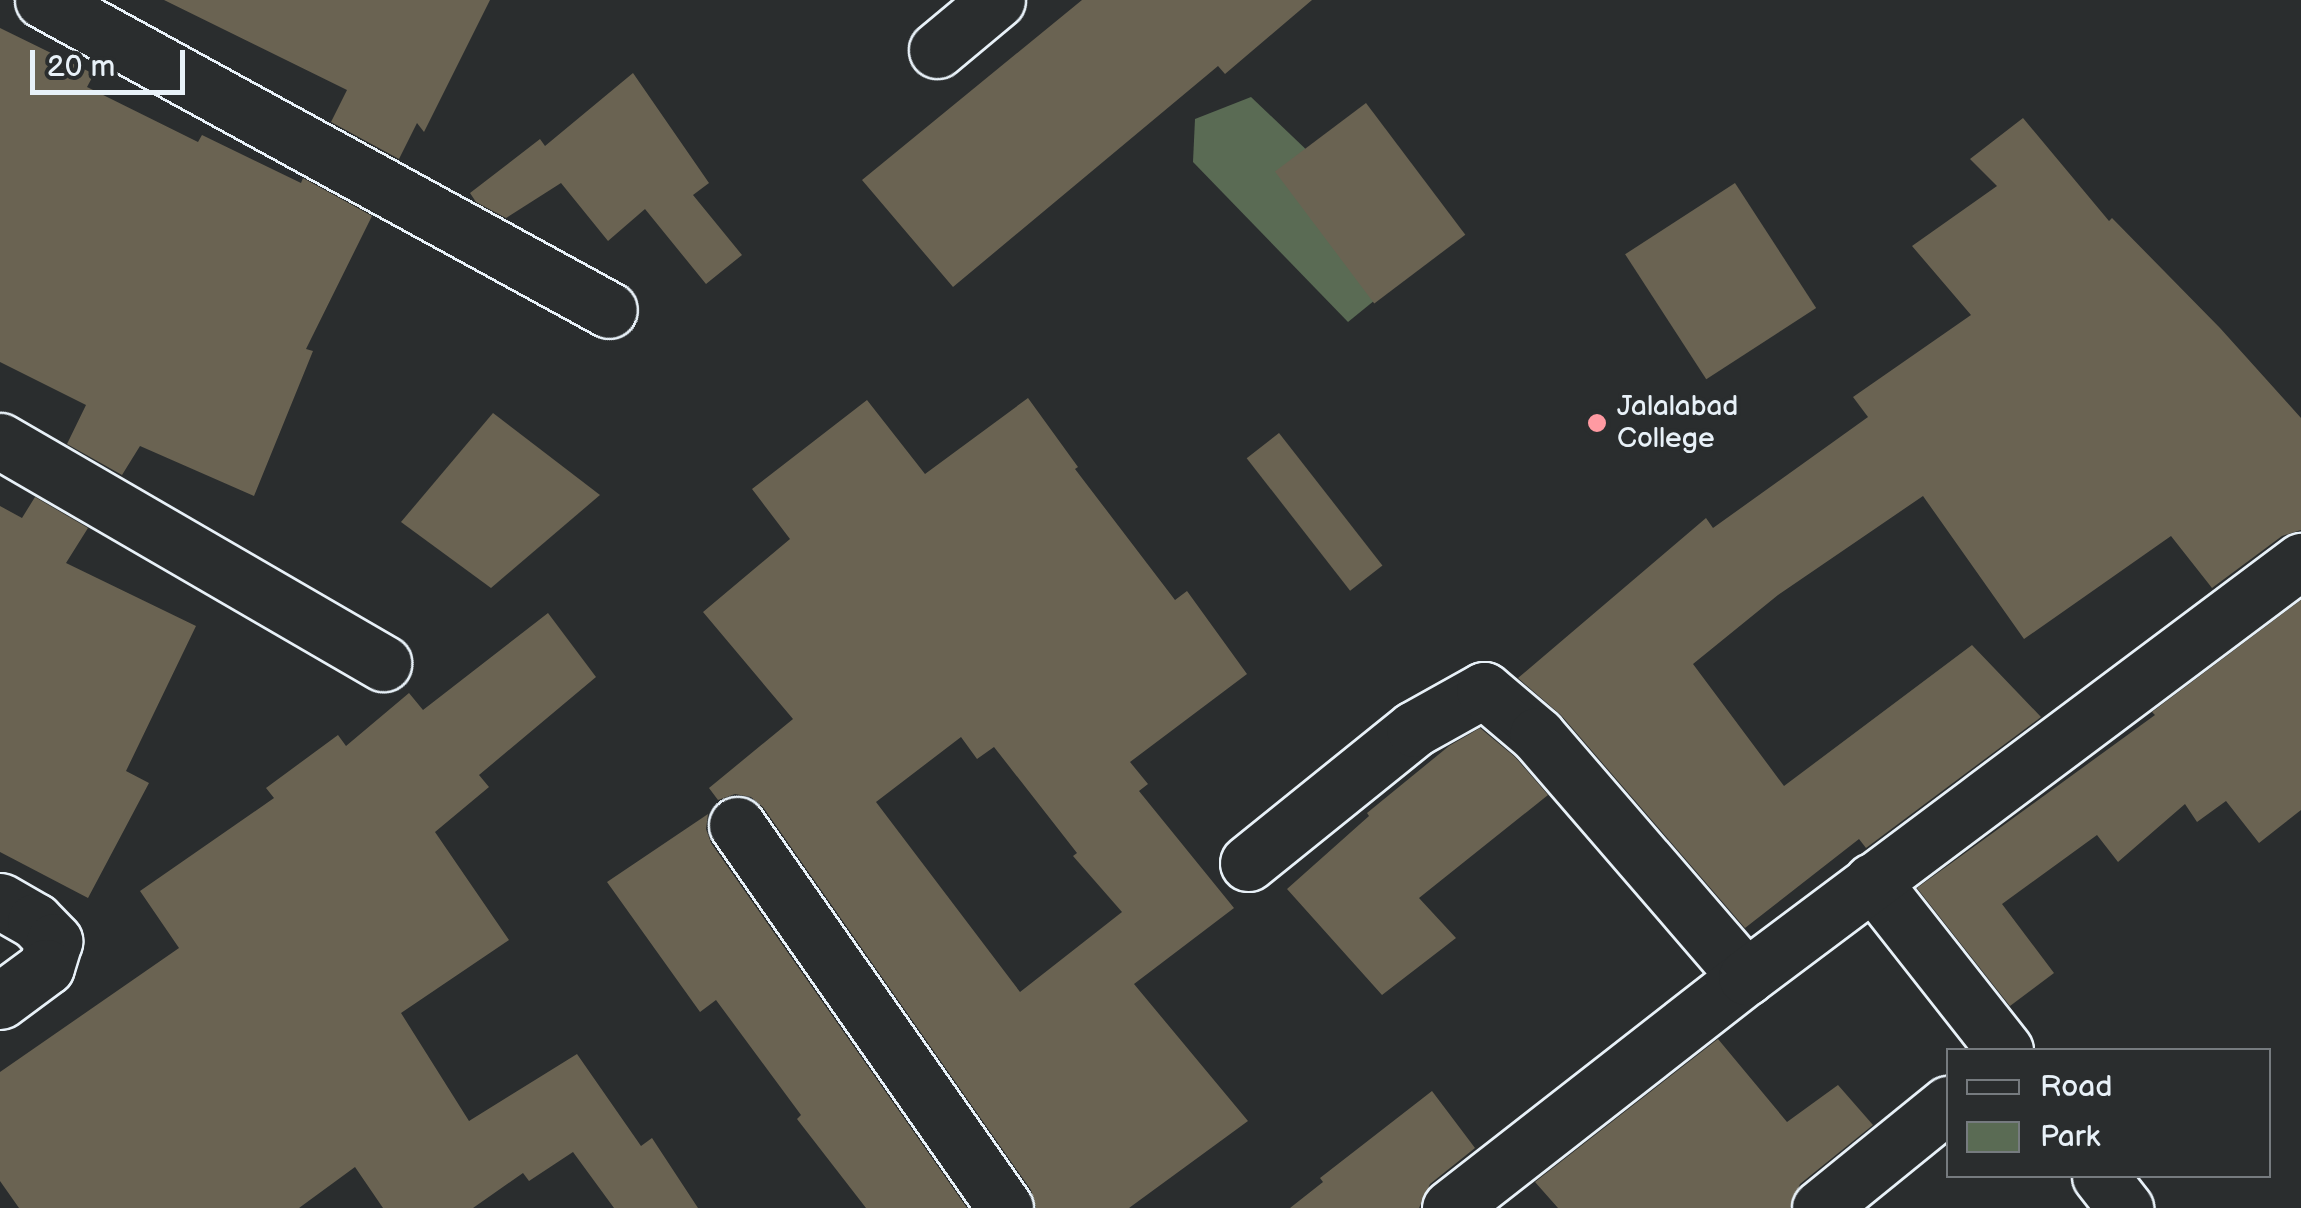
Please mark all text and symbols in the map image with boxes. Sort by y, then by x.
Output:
scale bar [35,30,190,92]
text: 20 m [47,49,115,85]
place label: Jalalabad College [1617,390,1738,456]
marker: Jalalabad College [1586,412,1608,434]
legend [1946,1048,2271,1178]
text: Road [2040,1069,2113,1105]
text: Park [2040,1119,2100,1155]

